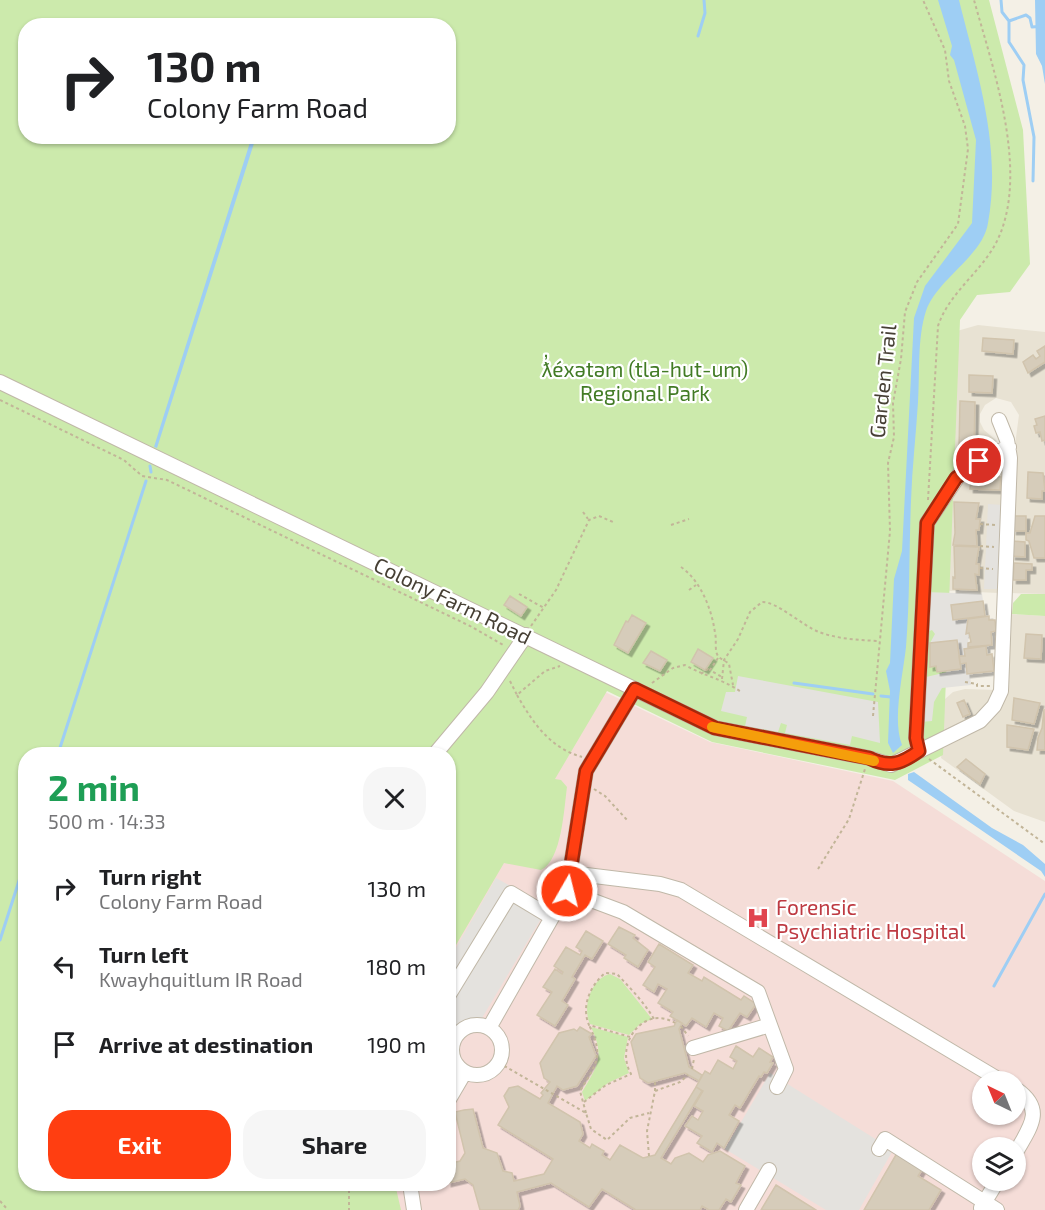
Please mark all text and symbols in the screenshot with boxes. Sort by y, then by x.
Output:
text: 130 m [147,40,262,90]
icon: right [48,42,126,120]
text: Colony Farm Road [147,91,368,123]
street label: Garden Trail [864,322,900,439]
park label: ƛ̓éxətəm (tla-hut-um) Regional Park [542,354,748,405]
pin [953,435,1004,486]
icon: arrive [962,444,995,477]
street label: Colony Farm Road [370,551,536,649]
text: 2 min [48,765,140,808]
button: close [363,767,426,830]
text: 500 m · 14:33 [48,809,166,833]
position arrow [535,859,599,923]
text: Turn right [99,863,201,889]
icon: right [48,872,81,905]
text: 130 m [368,875,426,901]
text: Colony Farm Road [99,889,263,913]
place label: Forensic Psychiatric Hospital [776,894,966,943]
hospital icon: Forensic Psychiatric Hospital [745,905,771,931]
text: Turn left [99,941,188,967]
icon: left [48,950,81,983]
text: 180 m [366,953,426,979]
text: Kwayhquitlum IR Road [99,967,303,991]
icon: arrive [48,1028,81,1061]
text: Arrive at destination [99,1031,313,1057]
text: 190 m [367,1031,426,1057]
north arrow [972,1071,1026,1125]
map controls [972,1071,1026,1191]
button: Exit [48,1110,231,1179]
button: Share [243,1110,426,1179]
button: layers [972,1137,1026,1191]

